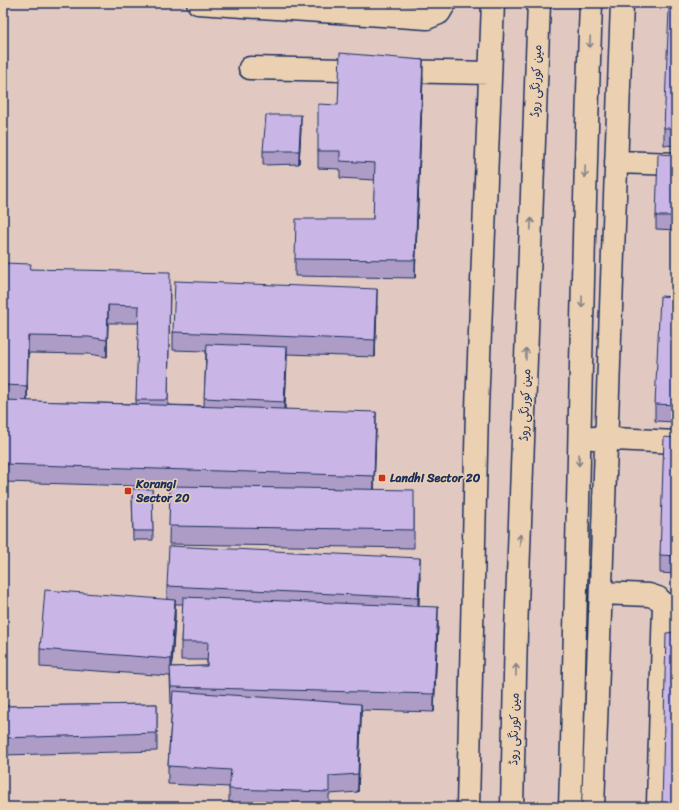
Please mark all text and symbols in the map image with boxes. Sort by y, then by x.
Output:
one-way arrow [586,35,593,48]
street label: مین کورنگی روڈ [524,44,548,118]
one-way arrow [581,165,589,178]
one-way arrow [527,218,535,231]
one-way arrow [579,295,586,308]
one-way arrow [523,348,530,361]
street label: مین کورنگی روڈ [513,368,537,442]
one-way arrow [575,453,583,466]
place label: Landhi Sector 20 [390,467,481,489]
place label: Korangi Sector 20 [135,473,190,509]
marker: Landhi Sector 20 [377,473,387,483]
marker: Korangi Sector 20 [123,486,133,496]
one-way arrow [516,534,523,547]
one-way arrow [512,664,519,677]
street label: مین کورنگی روڈ [502,692,526,766]

